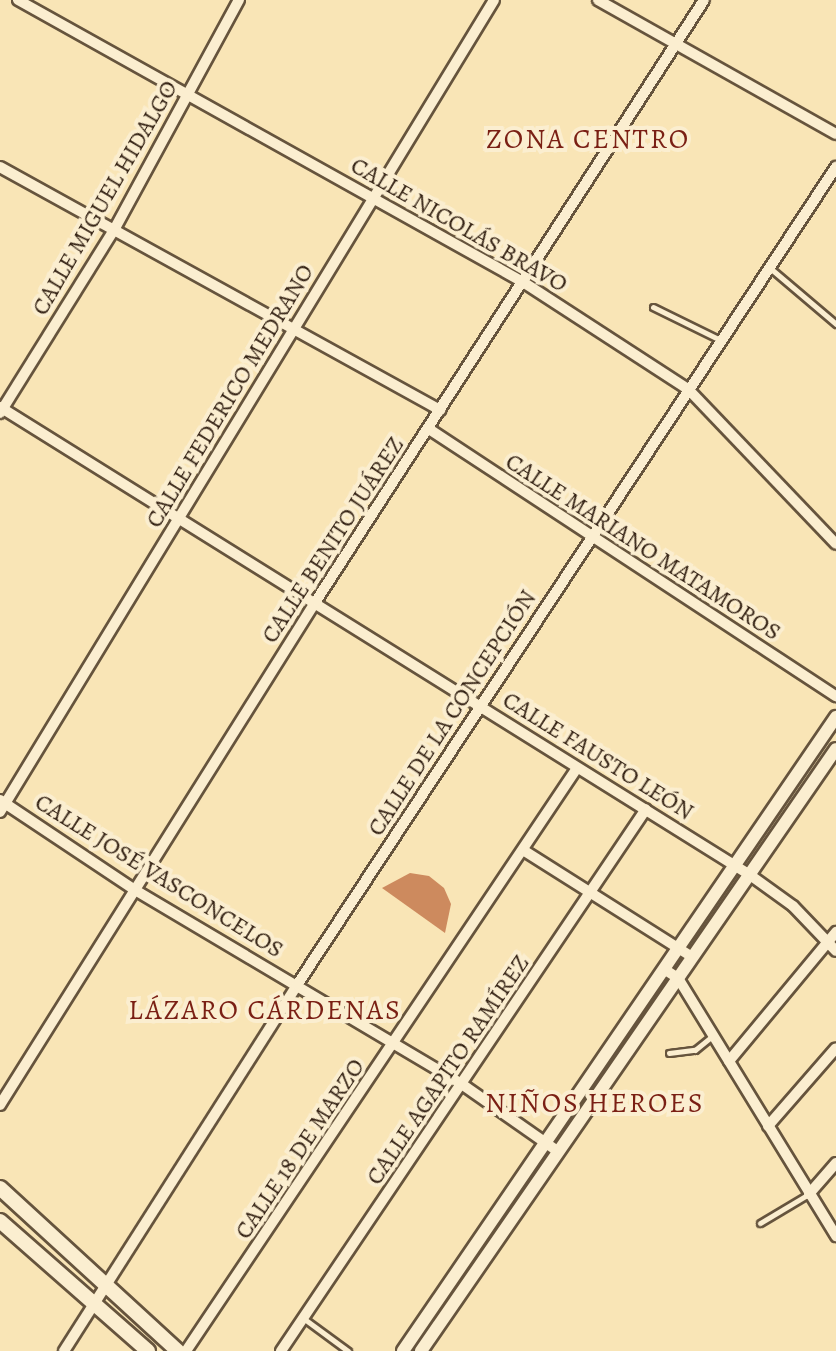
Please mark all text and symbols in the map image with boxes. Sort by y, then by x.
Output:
street label: CALLE MIGUEL HIDALGO [26,76,184,320]
district label: ZONA CENTRO [486,122,690,156]
street label: CALLE NICOLÁS BRAVO [346,151,572,299]
street label: CALLE FEDERICO MEDRANO [140,259,320,533]
street label: CALLE BENITO JUÁREZ [256,432,410,648]
street label: CALLE MARIANO MATAMOROS [500,447,786,647]
street label: CALLE DE LA CONCEPCIÓN [362,585,542,841]
street label: CALLE FAUSTO LEÓN [497,686,699,826]
street label: CALLE JOSÉ VASCONCELOS [30,788,288,964]
street label: CALLE AGAPITO RAMÍREZ [360,950,536,1190]
district label: LÁZARO CÁRDENAS [128,993,402,1027]
street label: CALLE 18 DE MARZO [229,1053,371,1245]
district label: NIÑOS HEROES [485,1086,705,1120]

